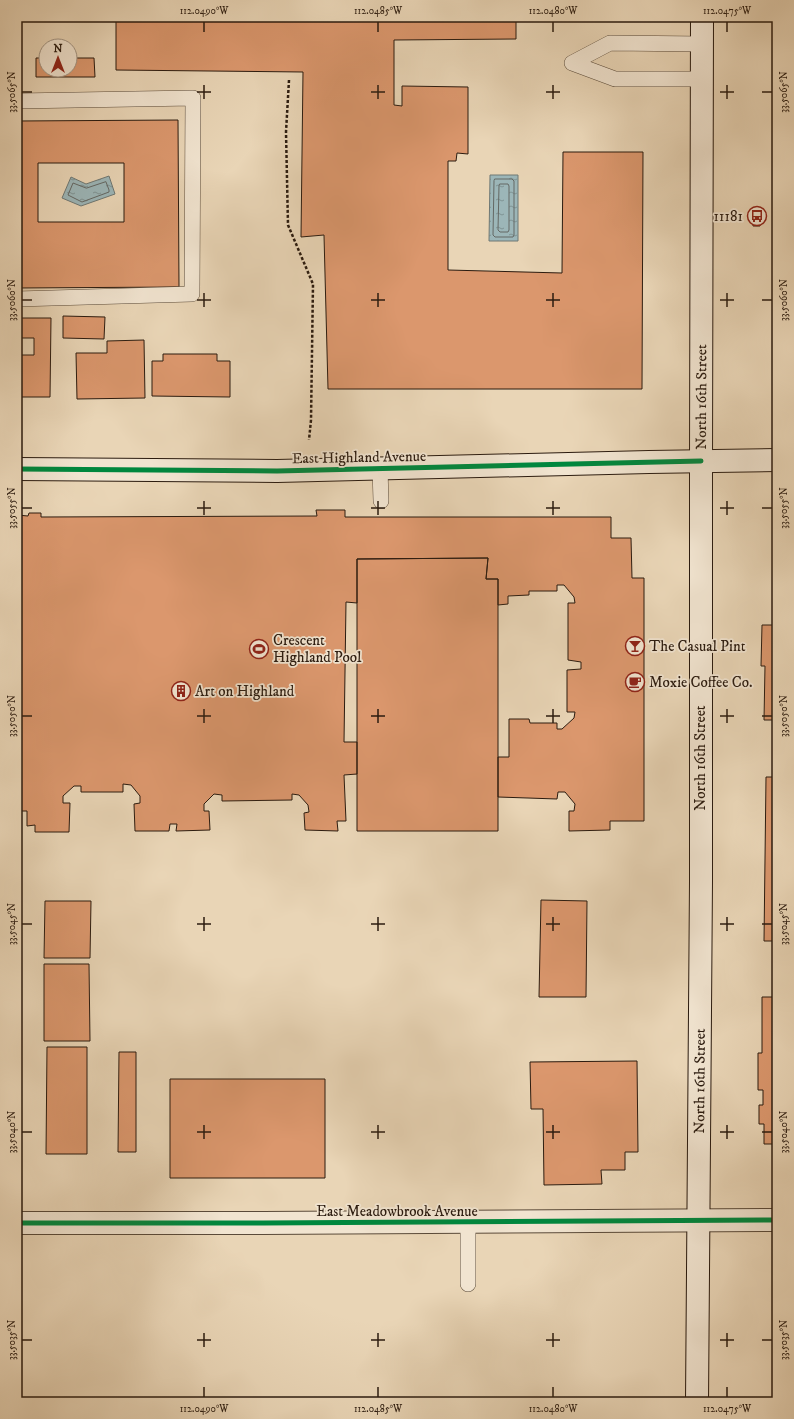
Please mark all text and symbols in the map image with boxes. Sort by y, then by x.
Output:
text: 112.0490°W [180,5,229,17]
text: 112.0485°W [354,5,403,17]
text: 112.0480°W [529,5,578,17]
text: 112.0475°W [703,5,752,17]
north arrow [38,38,78,78]
text: N [53,42,63,56]
text: 33.5065°N [6,71,18,113]
text: 33.5065°N [778,71,790,113]
bus stop icon: 11181 [746,205,768,227]
place label: 11181 [713,207,743,226]
text: 33.5060°N [6,279,18,321]
text: 33.5060°N [778,279,790,321]
street label: North 16th Street [692,344,711,450]
street label: East Highland Avenue [292,447,426,468]
text: 33.5055°N [6,487,18,529]
text: 33.5055°N [778,487,790,529]
place label: Crescent Highland Pool [273,631,362,667]
bar icon: The Casual Pint [624,635,646,657]
place label: The Casual Pint [649,637,746,656]
sports icon: Crescent Highland Pool [248,638,270,660]
cafe icon: Moxie Coffee Co. [624,671,646,693]
place label: Moxie Coffee Co. [649,673,753,692]
building icon: Art on Highland [170,680,192,702]
place label: Art on Highland [195,682,295,701]
text: 33.5050°N [6,695,18,737]
text: 33.5050°N [778,695,790,737]
street label: North 16th Street [691,705,710,811]
text: 33.5045°N [6,903,18,945]
text: 33.5045°N [778,903,790,945]
street label: North 16th Street [690,1028,710,1134]
text: 33.5040°N [6,1111,18,1153]
text: 33.5040°N [778,1111,790,1153]
street label: East Meadowbrook Avenue [316,1202,478,1221]
text: 33.5035°N [6,1320,18,1360]
text: 33.5035°N [778,1320,790,1360]
text: 112.0490°W [180,1403,229,1415]
text: 112.0485°W [354,1403,403,1415]
text: 112.0480°W [529,1403,578,1415]
text: 112.0475°W [703,1403,752,1415]

